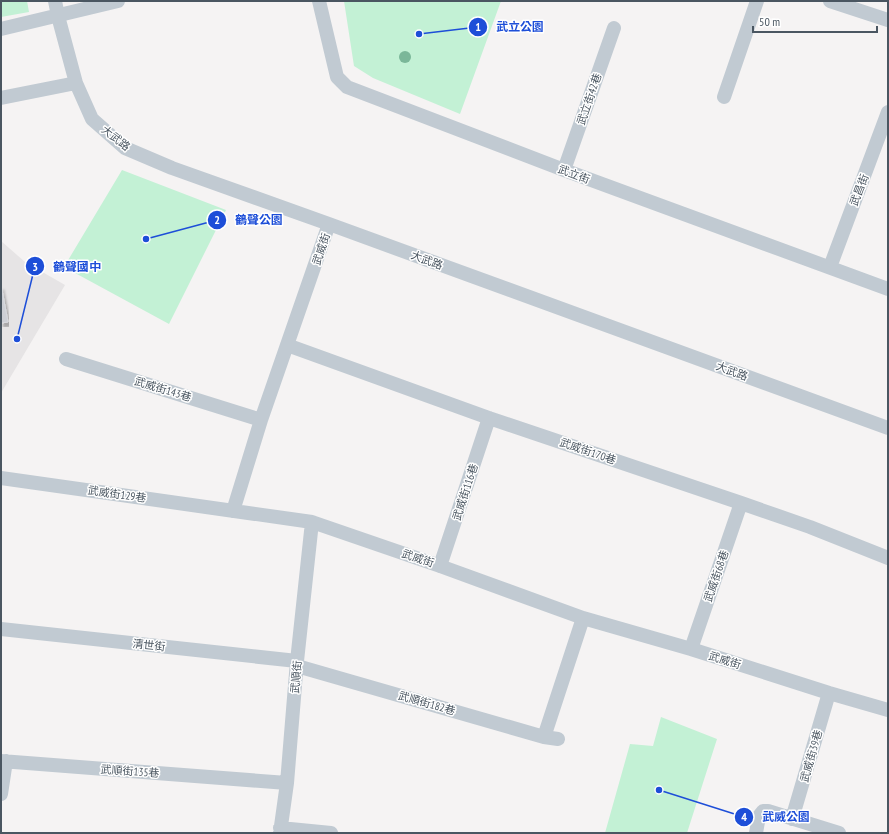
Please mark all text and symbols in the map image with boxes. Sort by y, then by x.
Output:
scale bar [753,8,877,34]
text: 50 m [759,14,780,29]
callout: 武立公園 [468,15,552,39]
text: 1 [475,19,481,34]
text: 武立公園 [496,19,544,34]
street label: 武立街42巷 [574,71,604,127]
street label: 大武路 [99,122,133,154]
street label: 武立街 [556,162,592,186]
street label: 武昌街 [847,172,871,208]
callout: 鶴聲公園 [207,208,291,232]
text: 2 [214,212,220,227]
text: 鶴聲公園 [235,212,283,227]
street label: 武威街 [309,231,333,267]
street label: 大武路 [409,248,445,272]
callout: 鶴聲國中 [25,254,109,278]
text: 3 [32,259,38,274]
text: 鶴聲國中 [53,259,101,274]
street label: 大武路 [714,359,750,383]
street label: 武威街143巷 [133,374,193,404]
street label: 武威街170巷 [558,435,618,467]
street label: 武威街116巷 [449,462,481,522]
street label: 武威街129巷 [87,483,147,505]
street label: 武威街 [400,546,436,570]
street label: 武威街68巷 [701,548,731,604]
street label: 清世街 [132,636,166,654]
street label: 武威街 [707,648,743,672]
street label: 武順街 [288,660,304,694]
street label: 武順街182巷 [397,688,457,718]
street label: 武威街39巷 [797,728,825,784]
street label: 武順街135巷 [100,762,160,780]
callout: 武威公園 [734,805,818,829]
text: 4 [741,809,747,824]
text: 武威公園 [762,809,810,824]

